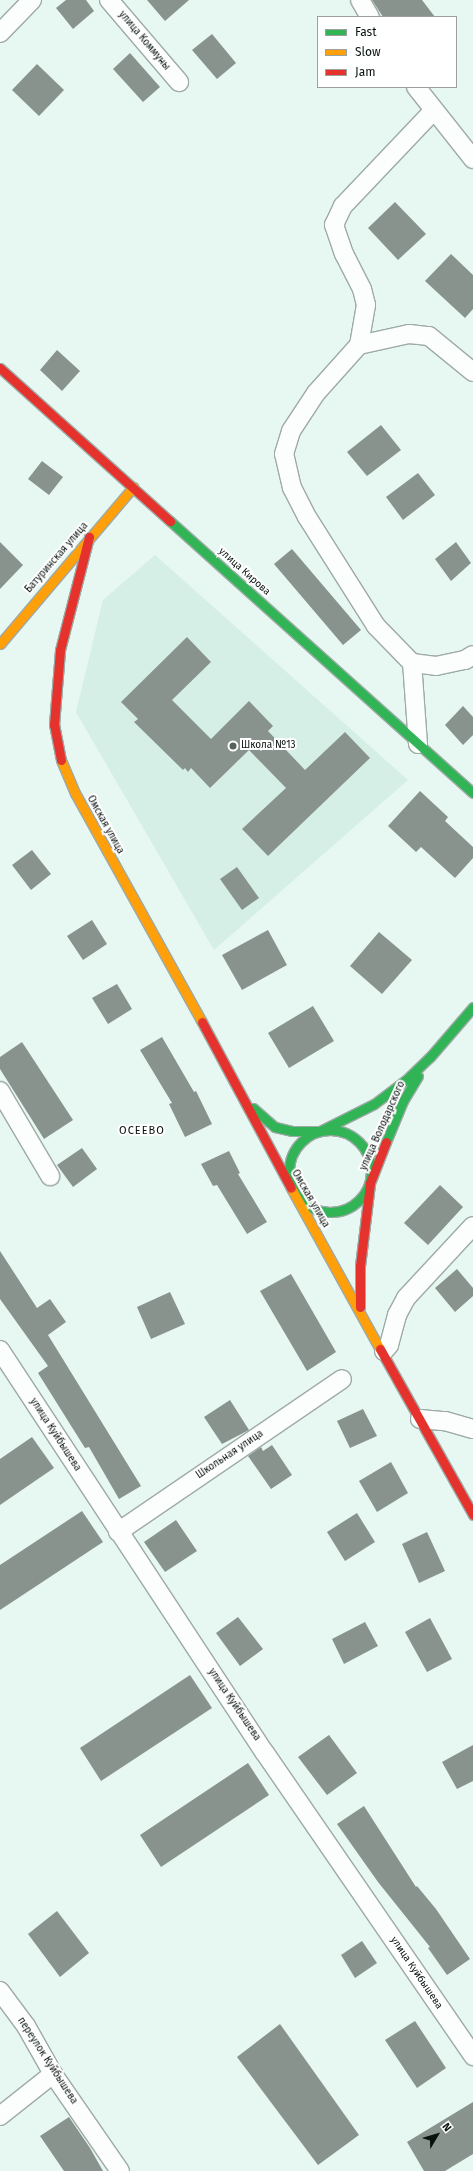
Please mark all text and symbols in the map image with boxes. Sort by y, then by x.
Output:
street label: улица Коммуны [116,9,172,73]
legend [317,16,457,88]
text: Fast [355,25,377,39]
text: Slow [355,45,381,59]
text: Jam [355,65,375,79]
street label: Батуринская улица [23,520,91,596]
street label: улица Кирова [216,546,272,598]
place label: Школа №13 [241,740,295,752]
marker: Школа №13 [228,741,238,751]
street label: Омская улица [84,794,126,856]
street label: улица Володарского [358,1080,408,1172]
district label: ОСЕЕВО [119,1124,165,1138]
street label: Омская улица [289,1168,331,1230]
street label: улица Куйбышева [27,1396,83,1474]
street label: Школьная улица [194,1428,266,1482]
street label: улица Куйбышева [205,1667,263,1743]
street label: улица Куйбышева [387,1935,445,2011]
street label: переулок Куйбышева [14,2015,80,2107]
north arrow [417,2115,457,2155]
text: N [439,2120,454,2134]

